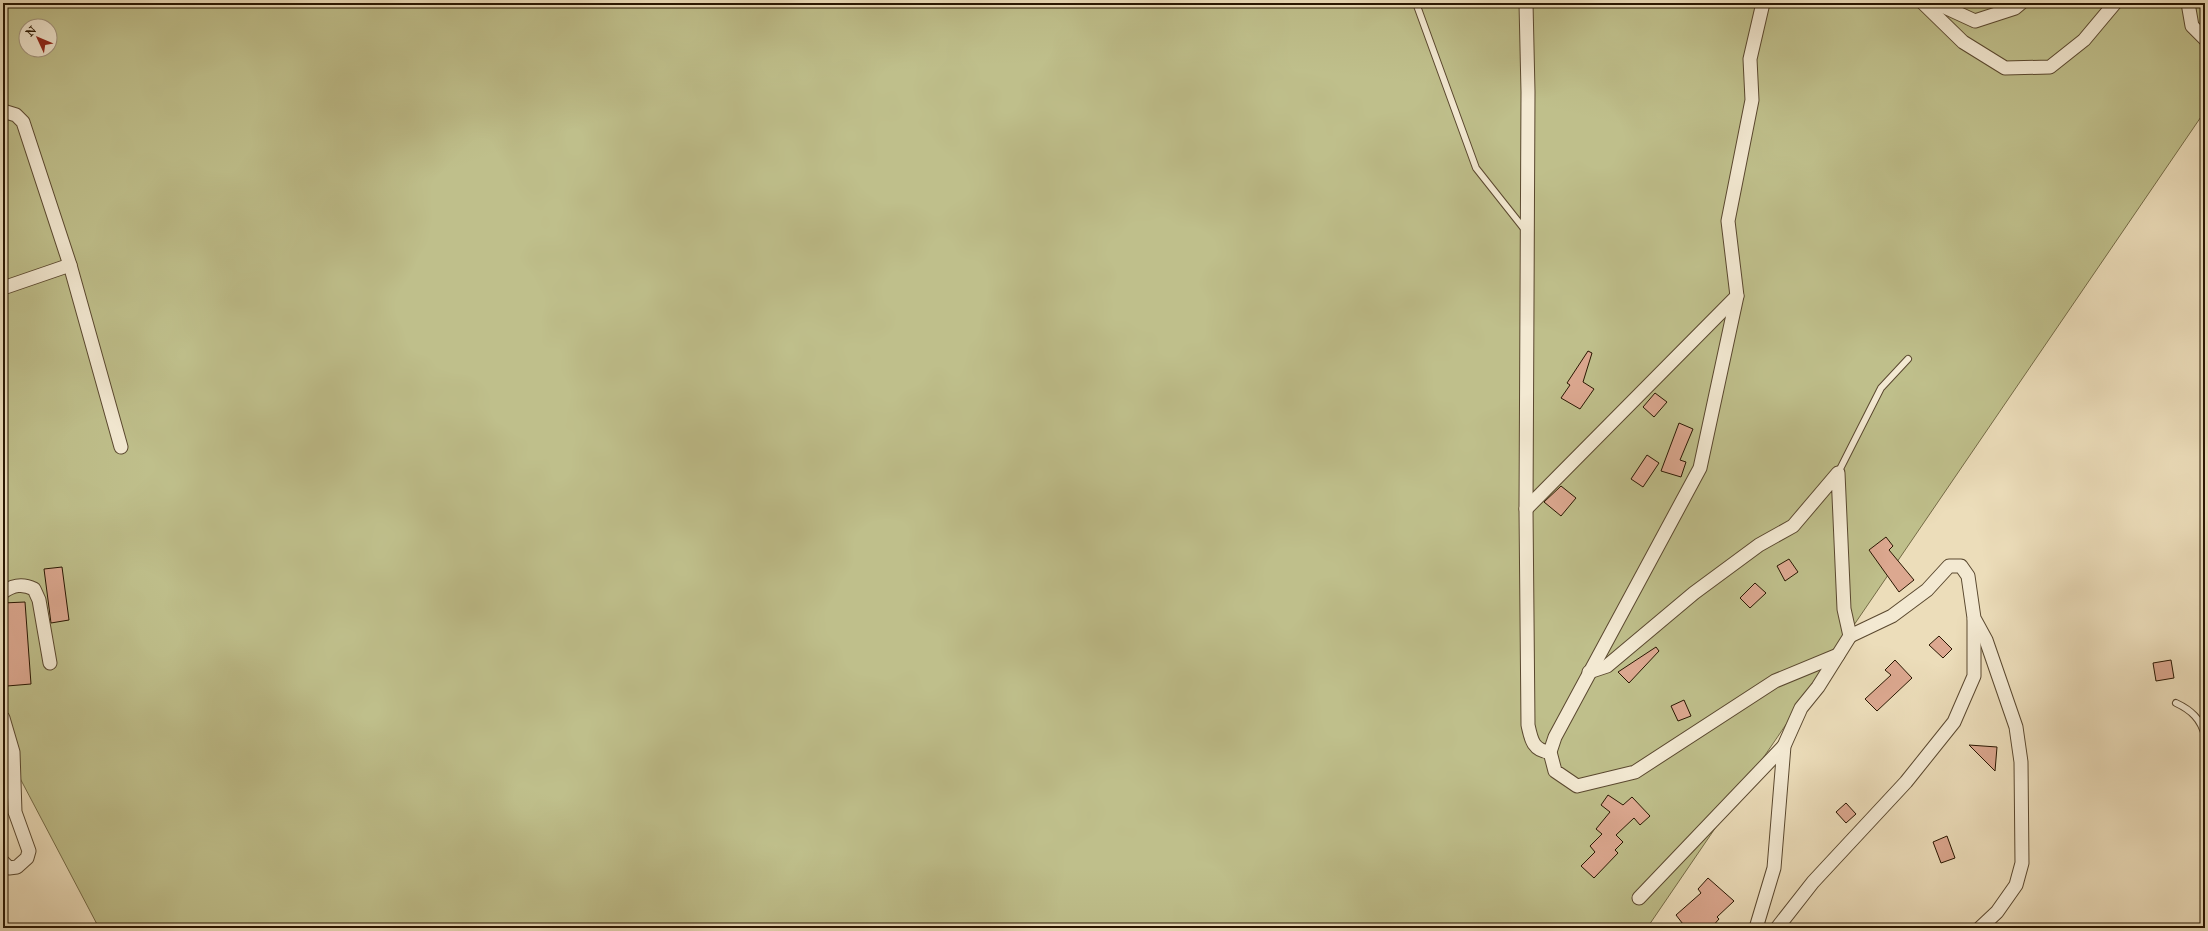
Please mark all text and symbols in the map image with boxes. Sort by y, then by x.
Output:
north arrow [18,18,58,58]
text: N [23,23,40,39]

